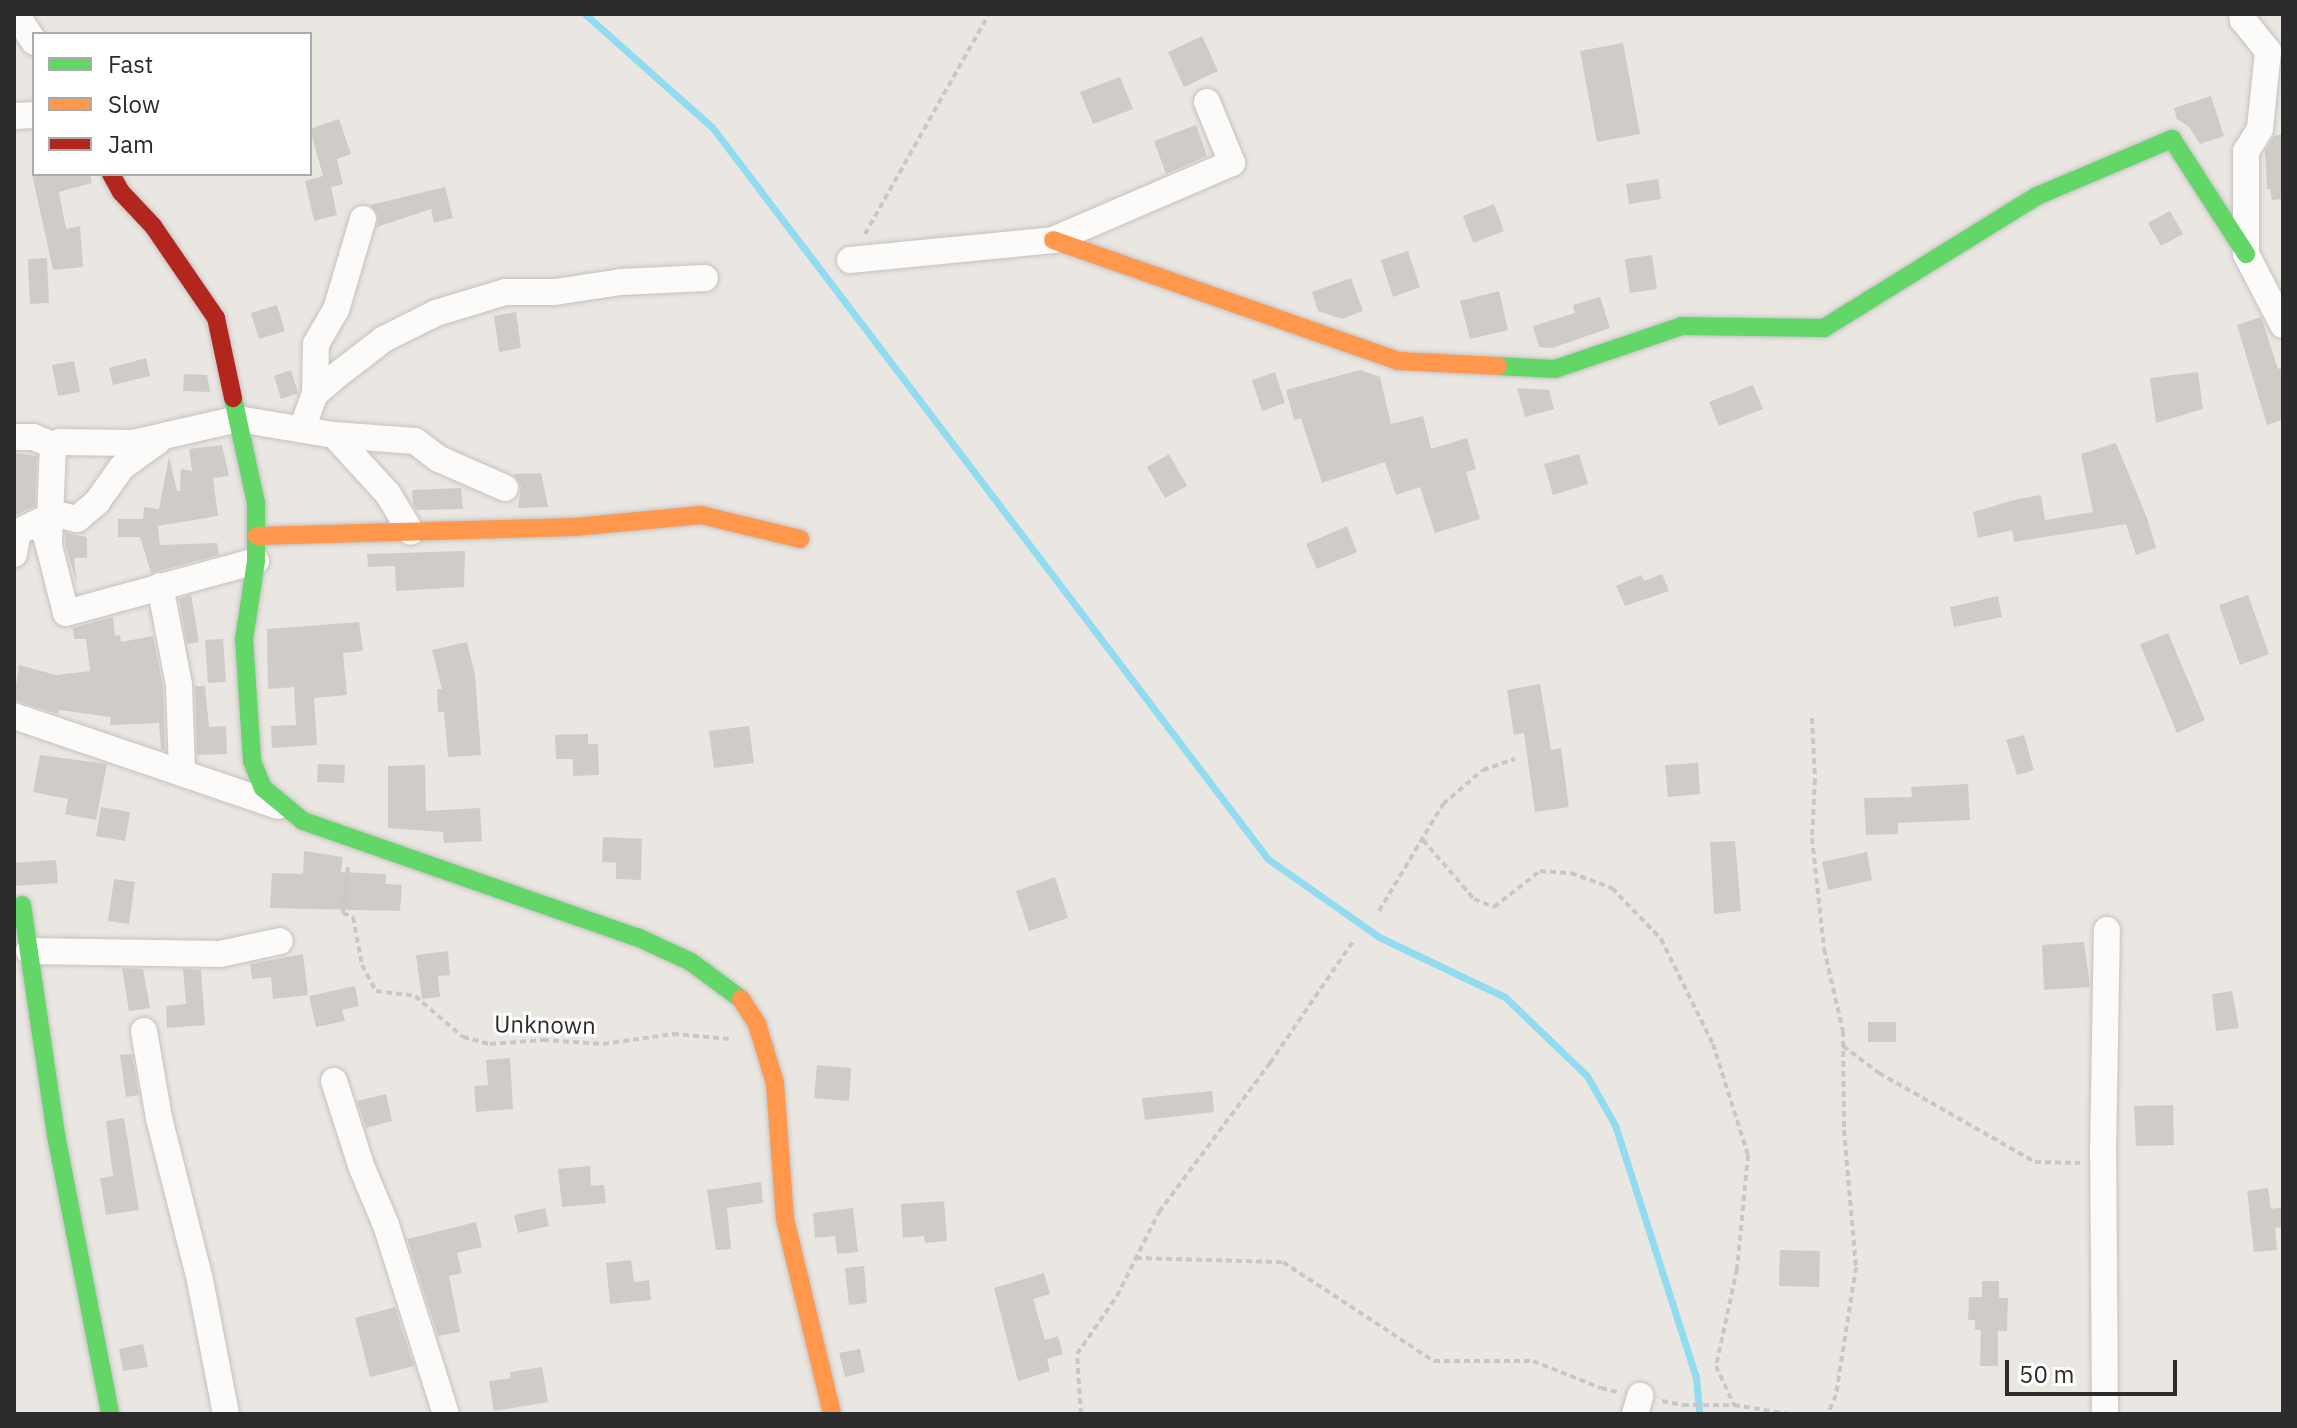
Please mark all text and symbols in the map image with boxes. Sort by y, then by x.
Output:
legend [32,32,312,176]
text: Fast [108,48,153,80]
text: Slow [108,88,160,120]
text: Jam [108,128,154,160]
street label: Unknown [494,1010,596,1040]
scale bar [2009,1344,2181,1394]
text: 50 m [2019,1358,2074,1390]

